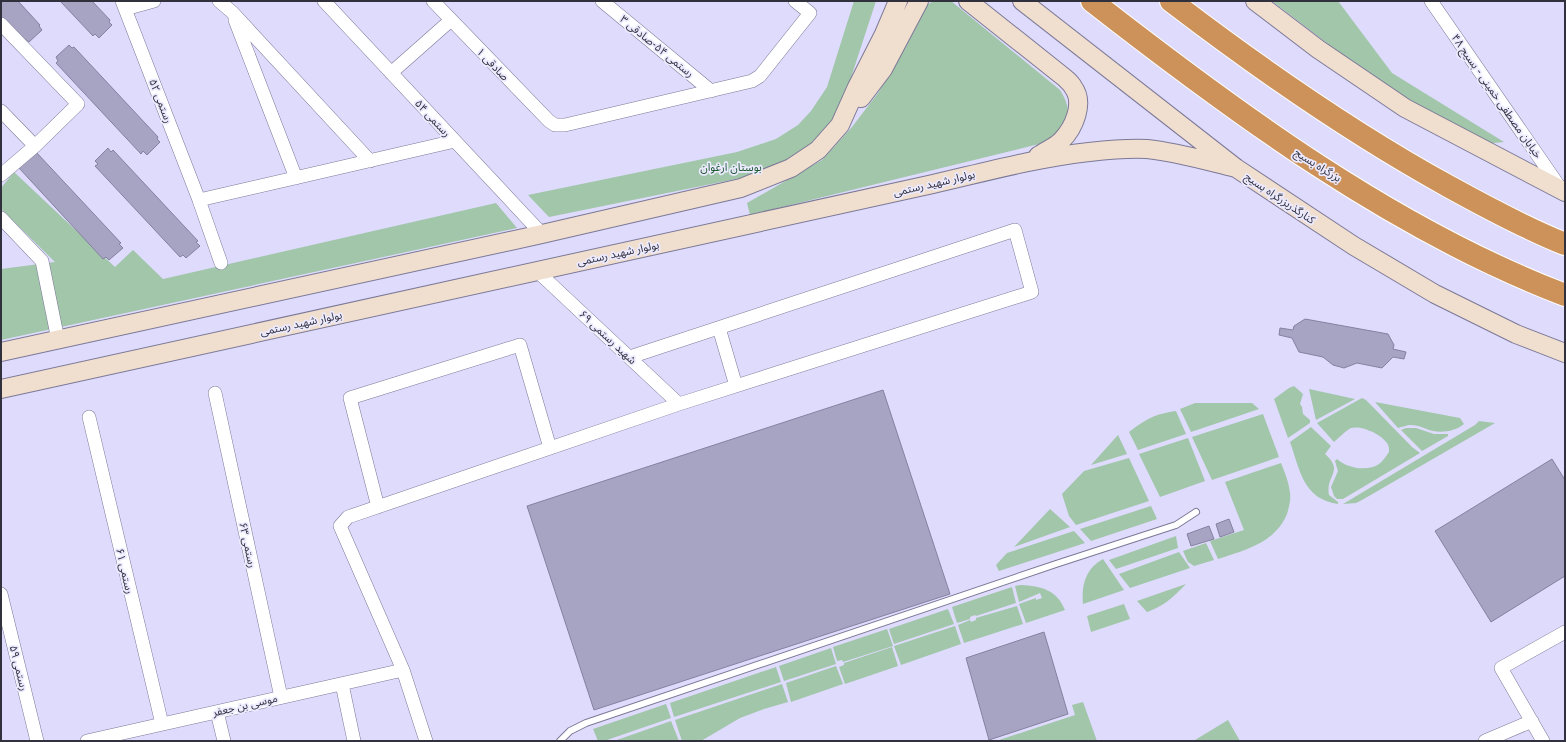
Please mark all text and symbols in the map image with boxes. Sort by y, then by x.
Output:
street label: رستمی ۵۴-صادقی ۳ [617,12,697,80]
street label: خیابان مصطفی خمینی - بسیج ۴۸ [1448,31,1546,162]
street label: صادقی ۱ [474,45,512,83]
street label: رستمی ۵۲ [146,77,176,125]
street label: رستمی ۵۴ [412,96,454,140]
street label: بزرگراه بسیج [1291,145,1344,186]
park label: بوستان ارغوان [700,160,762,174]
street label: بولوار شهید رستمی [892,167,976,199]
street label: کنارگذربزرگراه بسیج [1241,169,1318,228]
street label: بولوار شهید رستمی [576,237,660,269]
street label: بولوار شهید رستمی [259,307,343,339]
street label: شهید رستمی ۶۹ [576,307,640,367]
street label: رستمی ۶۳ [236,521,260,569]
street label: رستمی ۶۱ [113,547,137,595]
street label: رستمی ۵۹ [7,644,31,692]
street label: موسی بن جعفر [210,691,279,720]

